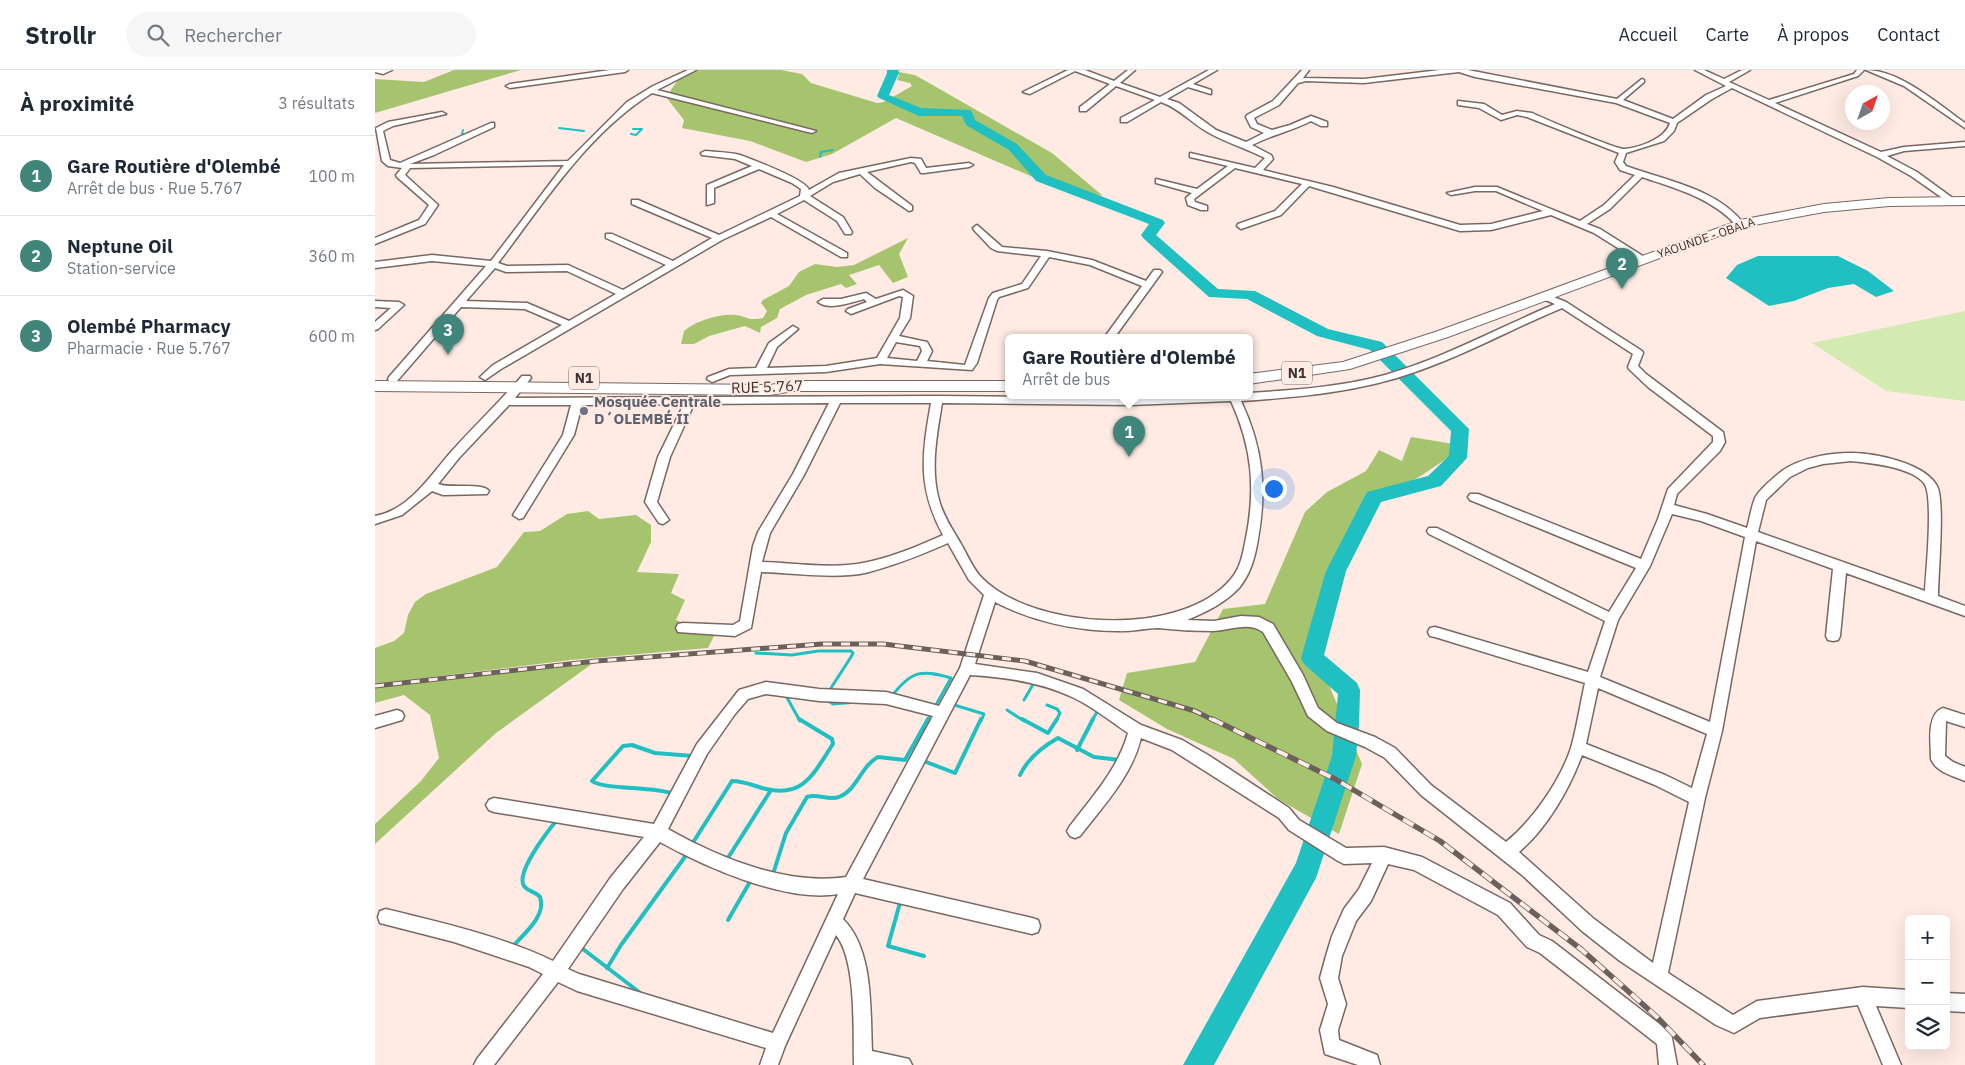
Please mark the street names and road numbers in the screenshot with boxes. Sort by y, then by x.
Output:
street label: YAOUNDE - OBALA [1655,214,1757,261]
road number: N1 [1282,362,1312,384]
road number: N1 [569,366,599,390]
street label: RUE 5.767 [731,376,803,397]

